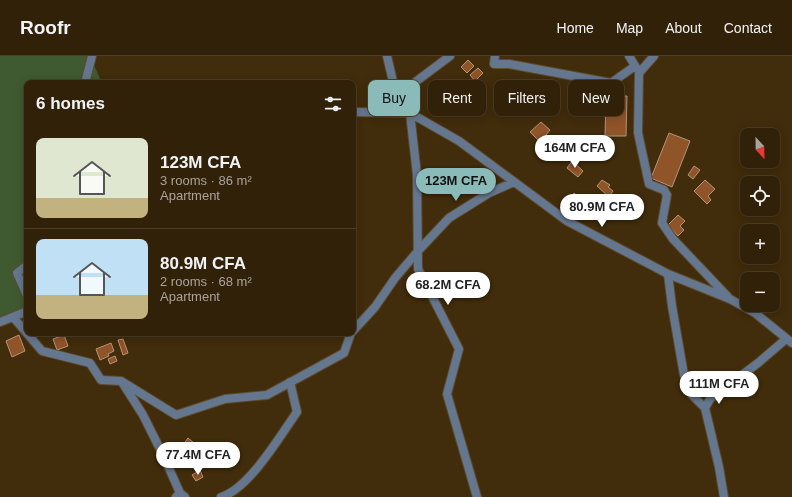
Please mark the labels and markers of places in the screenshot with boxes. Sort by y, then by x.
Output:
pin: 164M CFA [534,135,616,169]
pin: 123M CFA [415,168,497,202]
pin: 80.9M CFA [556,194,648,228]
pin: 68.2M CFA [402,272,494,306]
pin: 111M CFA [678,371,760,405]
pin: 77.4M CFA [152,442,244,476]

